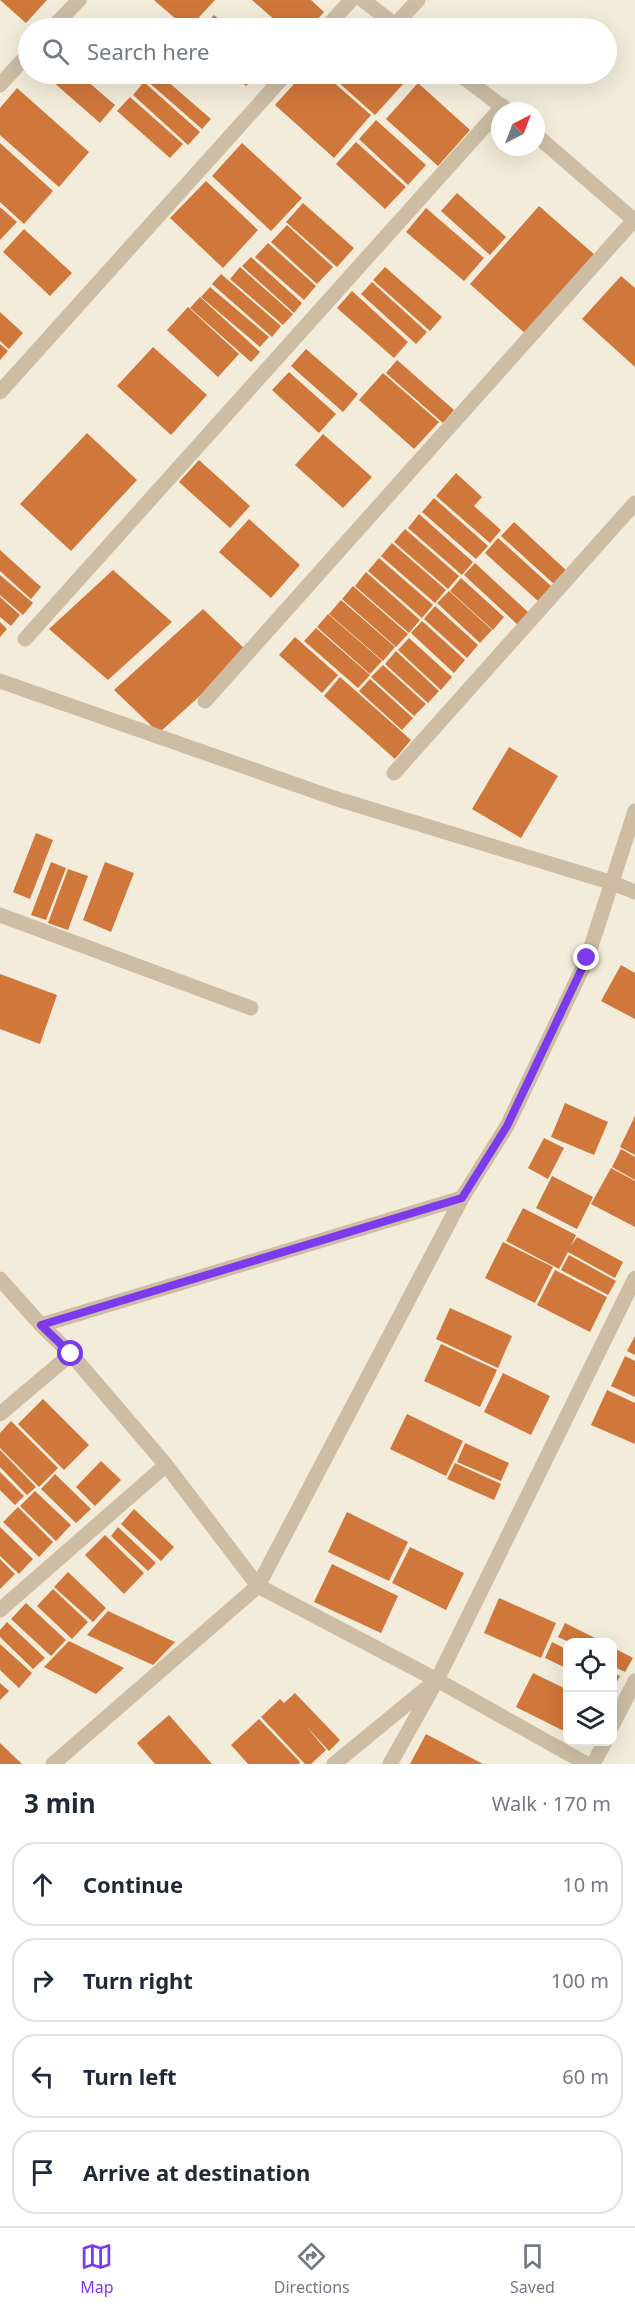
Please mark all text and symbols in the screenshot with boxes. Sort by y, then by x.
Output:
search box [18,18,617,84]
icon: search [39,35,72,68]
text: Search here [87,36,209,66]
north arrow [491,102,545,156]
route end [573,944,599,970]
route start [57,1340,83,1366]
map controls [563,1638,617,1746]
button: locate [563,1638,617,1692]
button: layers [563,1692,617,1746]
text: 3 min [24,1785,96,1821]
text: Walk · 170 m [492,1790,611,1817]
icon: ahead [26,1868,59,1901]
text: Continue [83,1869,183,1899]
text: 10 m [562,1871,609,1898]
icon: right [26,1964,59,1997]
text: Turn right [83,1965,193,1995]
text: 100 m [551,1967,609,1994]
icon: left [26,2060,59,2093]
text: Turn left [83,2061,177,2091]
text: 60 m [562,2063,609,2090]
icon: arrive [26,2156,59,2189]
text: Arrive at destination [83,2157,310,2187]
tab: Map [80,2240,113,2298]
tab: Directions [274,2240,350,2298]
tab: Saved [510,2240,555,2298]

